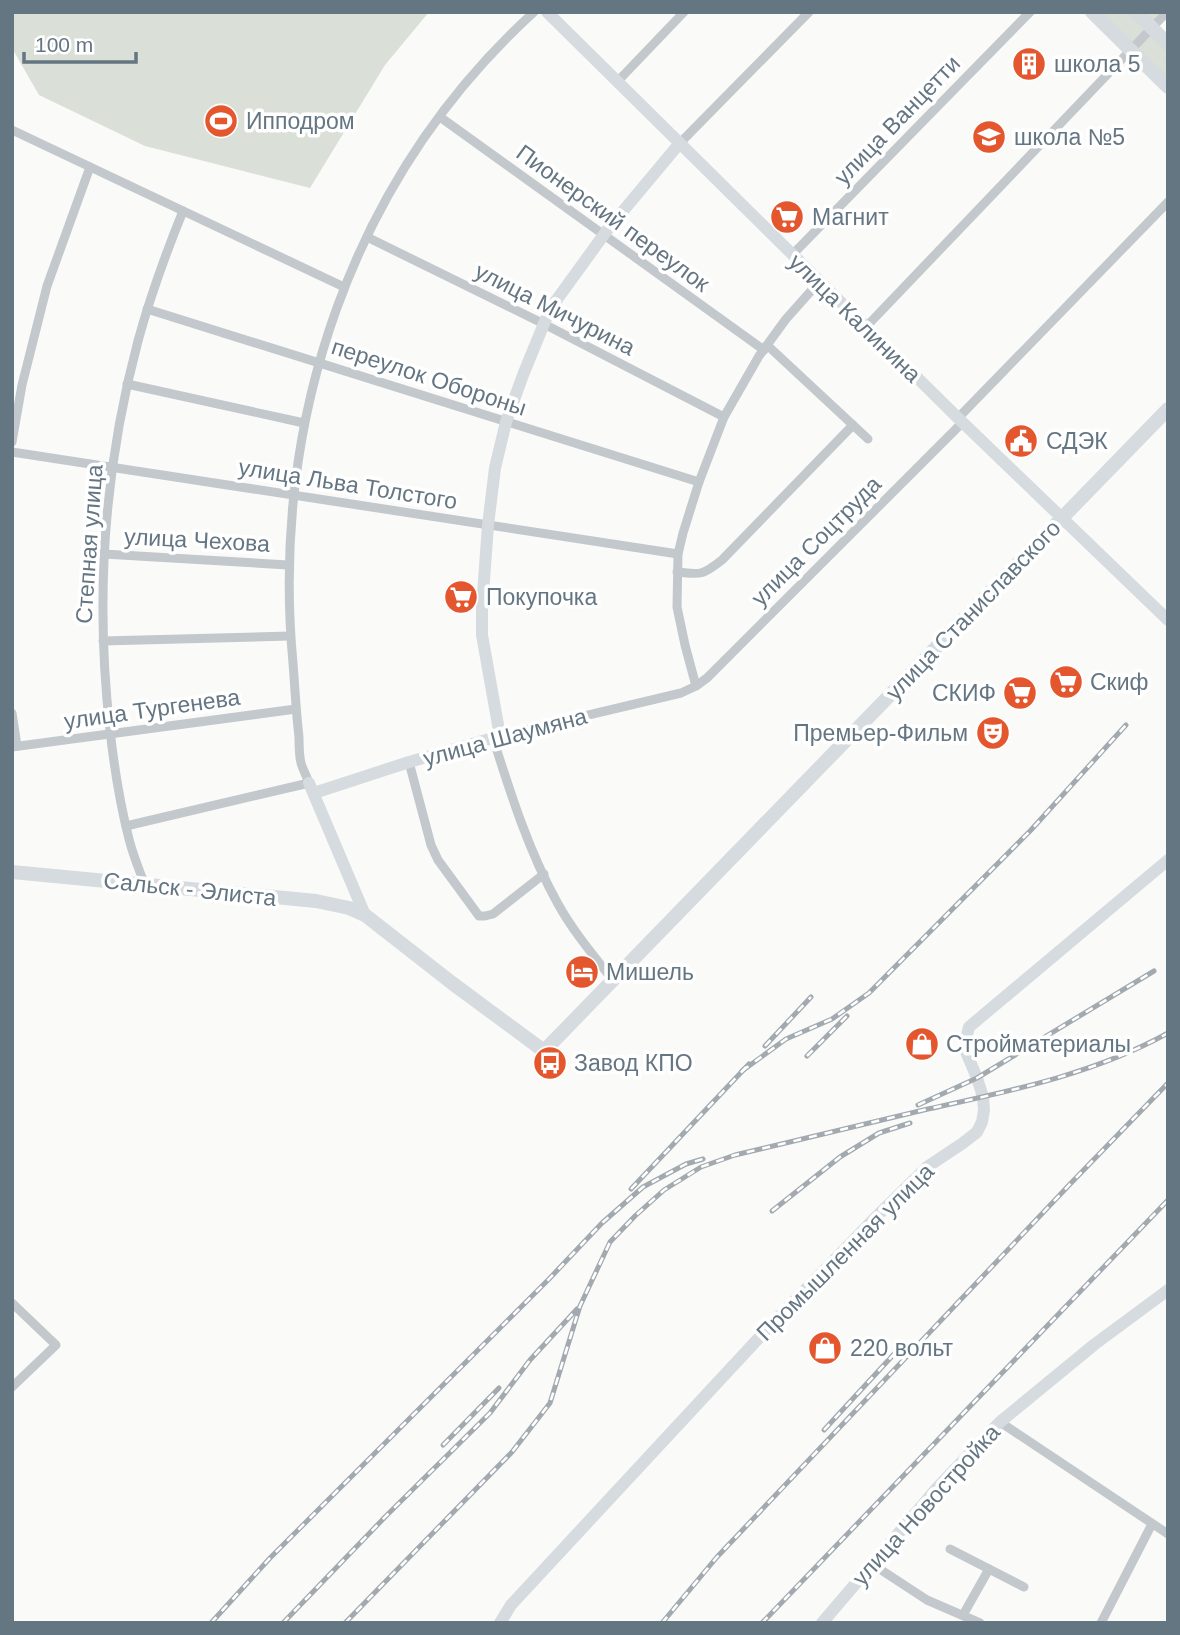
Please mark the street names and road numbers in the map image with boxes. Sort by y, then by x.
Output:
street label: улица Ванцетти [829,50,965,190]
street label: Пионерский переулок [511,139,715,297]
street label: улица Калинина [784,249,926,388]
street label: улица Мичурина [471,257,639,361]
street label: переулок Обороны [328,333,530,421]
street label: улица Льва Толстого [237,454,459,514]
street label: Степная улица [70,463,108,625]
street label: улица Соцтруда [746,471,886,611]
street label: улица Станиславского [880,515,1066,705]
street label: улица Чехова [123,523,271,557]
street label: улица Тургенева [62,684,242,734]
street label: улица Шаумяна [420,703,590,771]
street label: Сальск - Элиста [102,867,278,911]
street label: Промышленная улица [751,1158,939,1346]
street label: улица Новостройка [847,1419,1005,1591]

